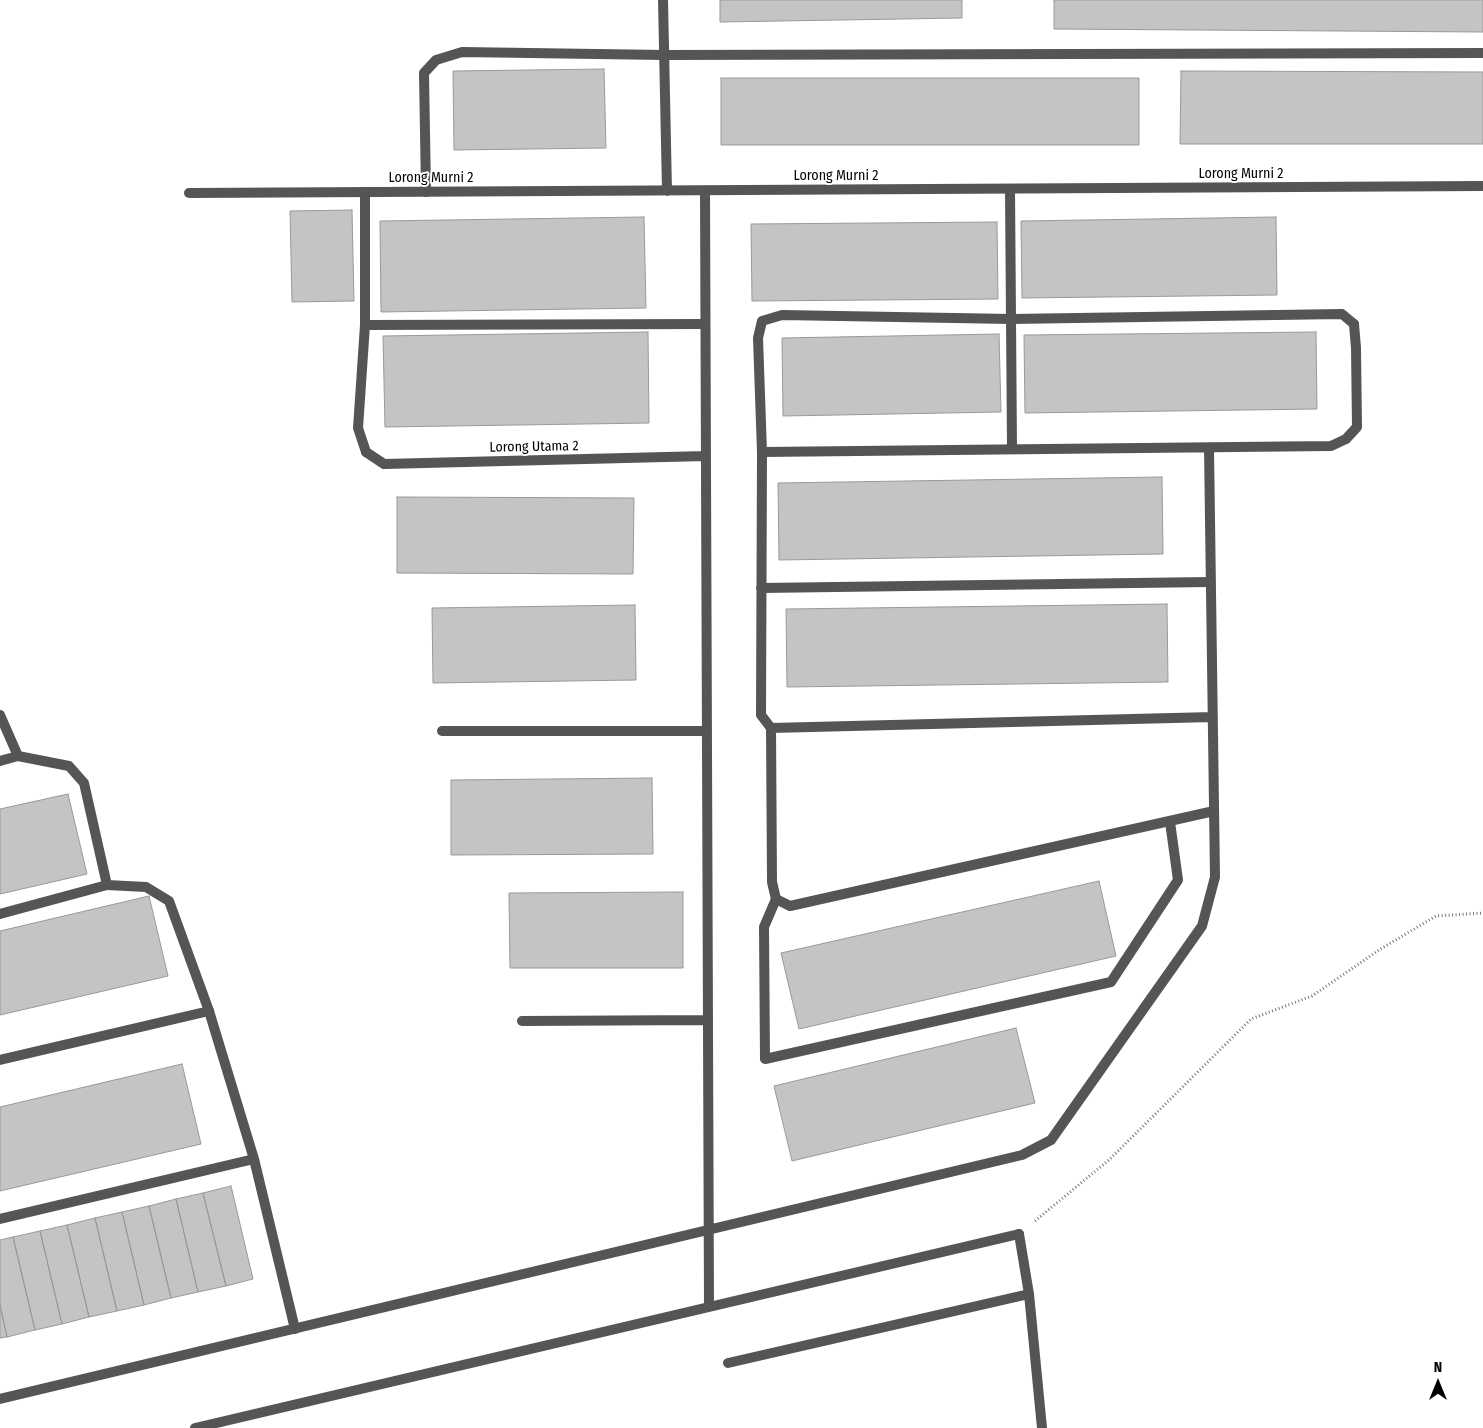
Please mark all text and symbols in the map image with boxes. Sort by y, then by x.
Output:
street label: Lorong Murni 2 [1199,166,1283,182]
street label: Lorong Murni 2 [794,168,878,184]
street label: Lorong Murni 2 [389,170,473,186]
street label: Lorong Utama 2 [489,438,579,456]
north arrow [1413,1358,1463,1408]
text: N [1434,1359,1442,1376]

